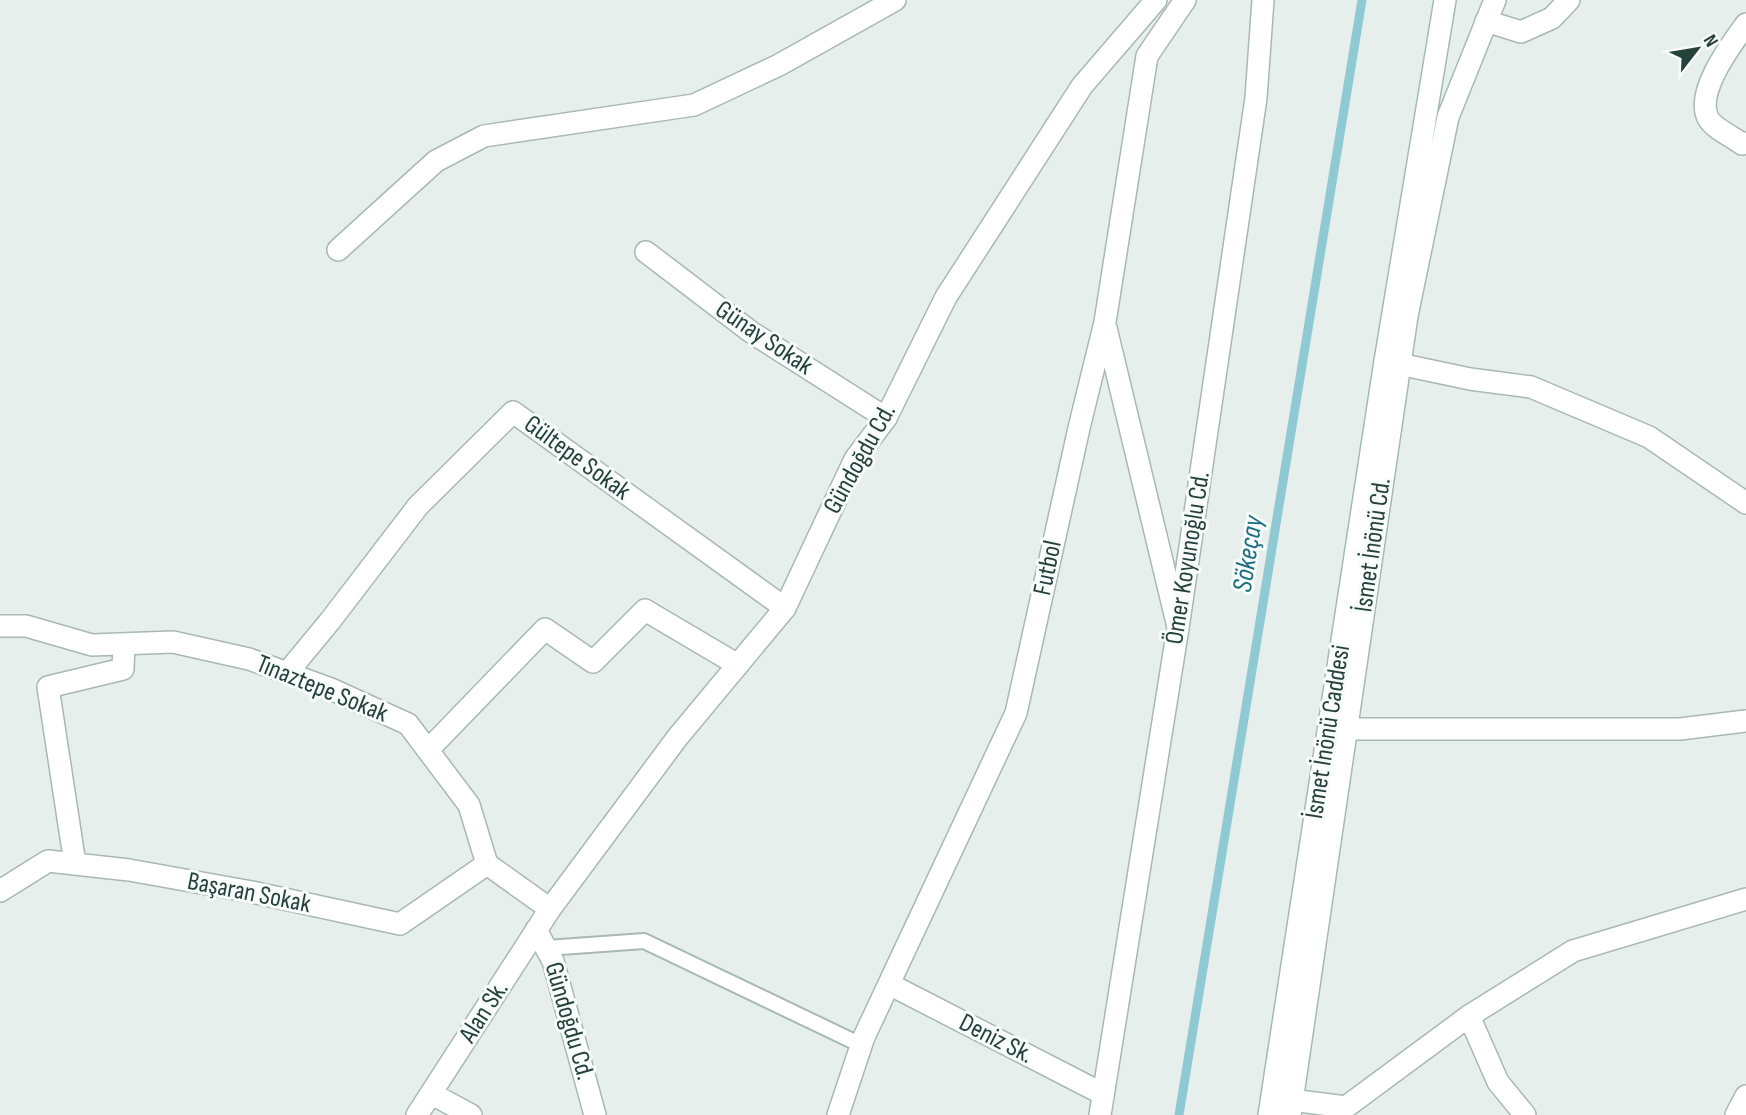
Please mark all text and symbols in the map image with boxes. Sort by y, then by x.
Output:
north arrow [1662,14,1732,84]
text: N [1698,31,1723,51]
street label: Günay Sokak [709,294,819,382]
street label: Gündoğdu Cd. [817,399,903,519]
street label: Gültepe Sokak [518,409,636,507]
street label: Ömer Koyunoğlu Cd. [1159,469,1217,647]
street label: İsmet İnönü Cd. [1348,476,1398,614]
water label: Sökeçay [1226,512,1271,595]
street label: Futbol [1027,538,1069,598]
street label: İsmet İnönü Caddesi [1299,643,1357,821]
street label: Tınaztepe Sokak [252,649,392,729]
street label: Başaran Sokak [185,866,313,920]
street label: Gündoğdu Cd. [537,959,601,1083]
street label: Alan Sk. [452,975,515,1050]
street label: Deniz Sk. [954,1007,1038,1071]

